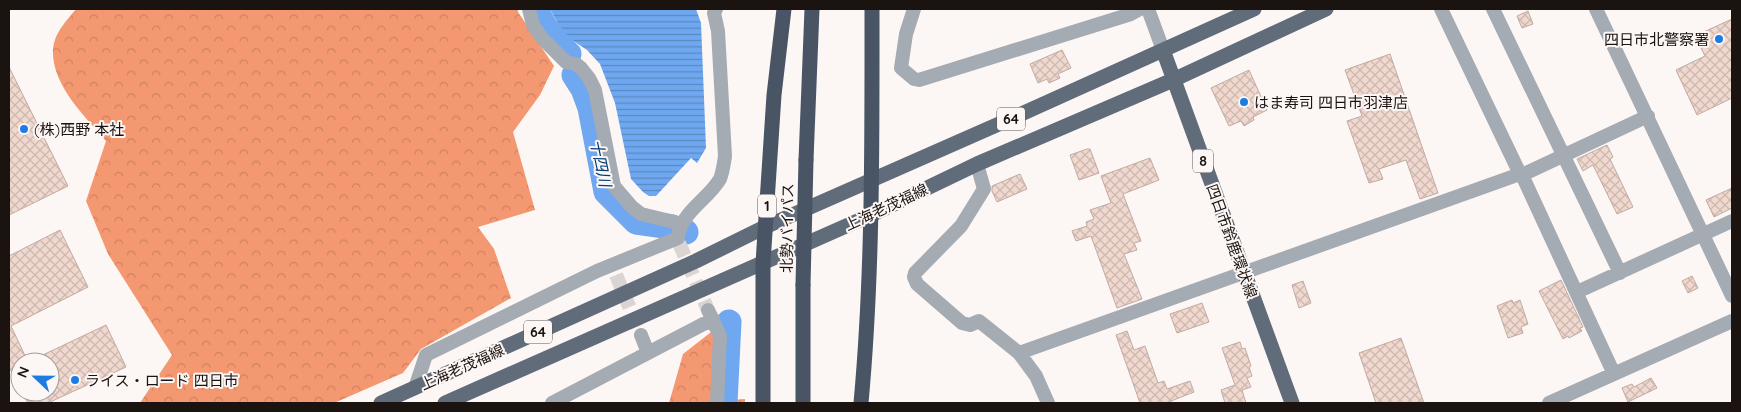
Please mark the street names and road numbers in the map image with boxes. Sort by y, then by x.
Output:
road number: 64 [997,108,1025,130]
road number: 8 [1193,150,1213,172]
street label: 上海老茂福線 [841,179,931,235]
street label: 四日市鈴鹿環状線 [1203,181,1261,301]
street label: 北勢バイパス [777,183,797,273]
road number: 1 [758,195,776,218]
road number: 64 [524,321,552,344]
street label: 上海老茂福線 [417,340,507,394]

